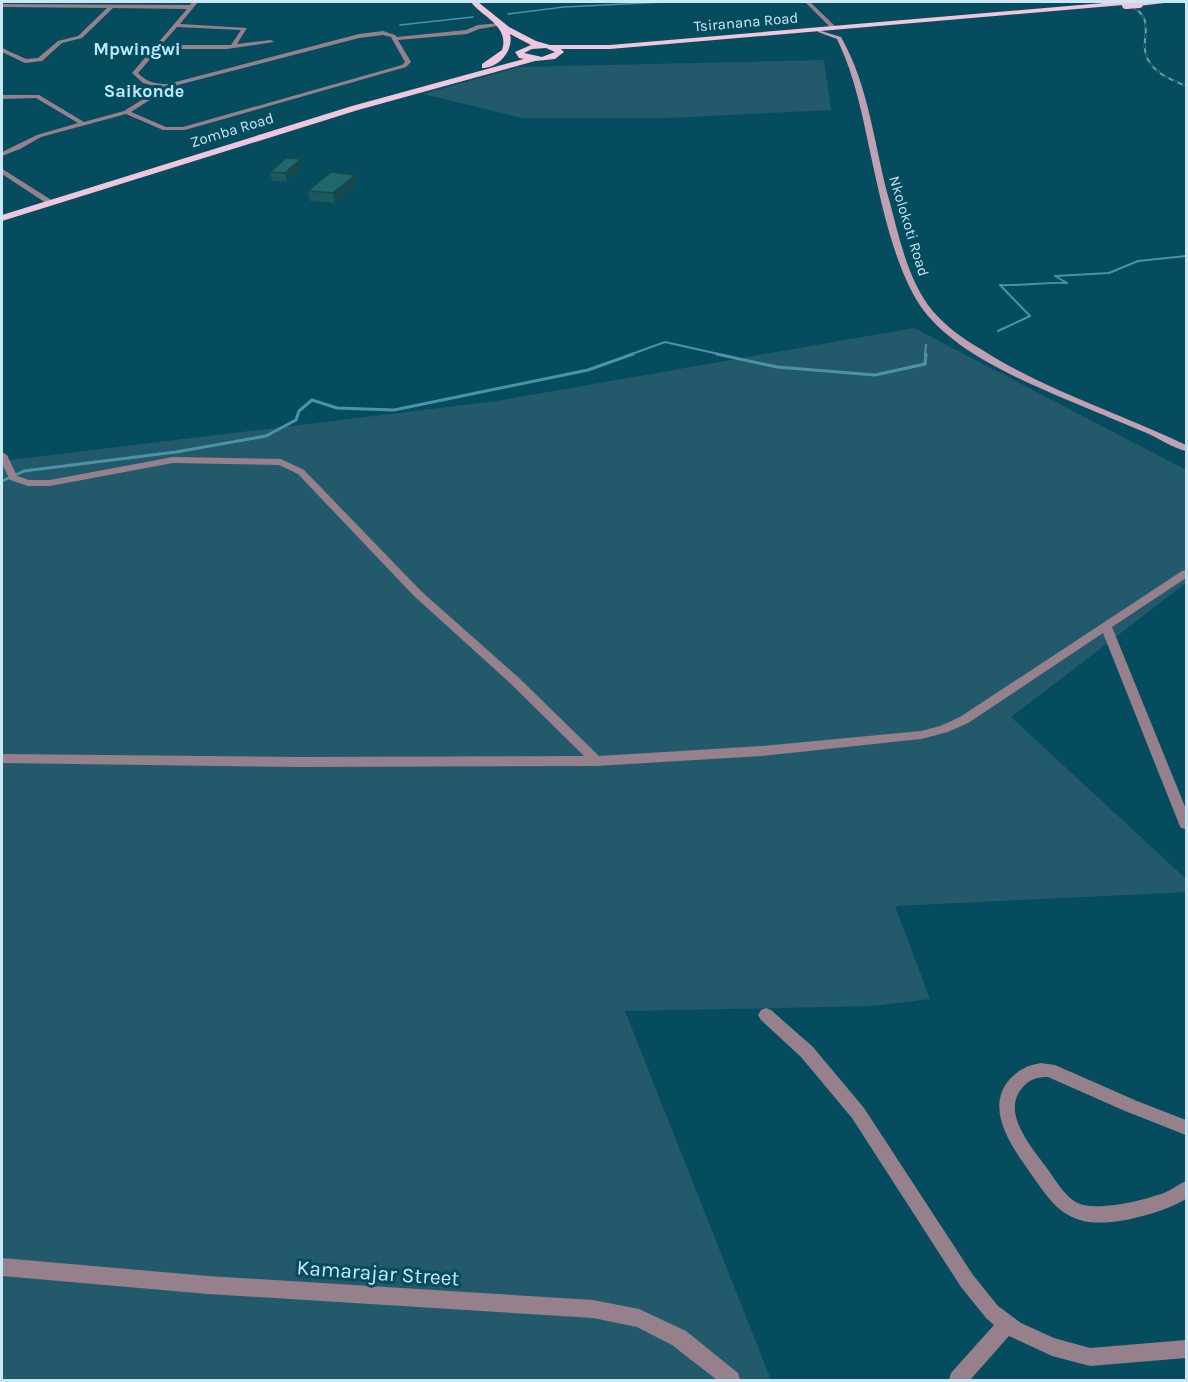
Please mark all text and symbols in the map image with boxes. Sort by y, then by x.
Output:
street label: Tsiranana Road [693,8,799,36]
district label: Mpwingwi [93,38,181,60]
district label: Saikonde [104,80,184,102]
street label: Zomba Road [188,109,276,151]
street label: Nkolokoti Road [885,174,933,278]
street label: Kamarajar Street [296,1255,460,1291]

